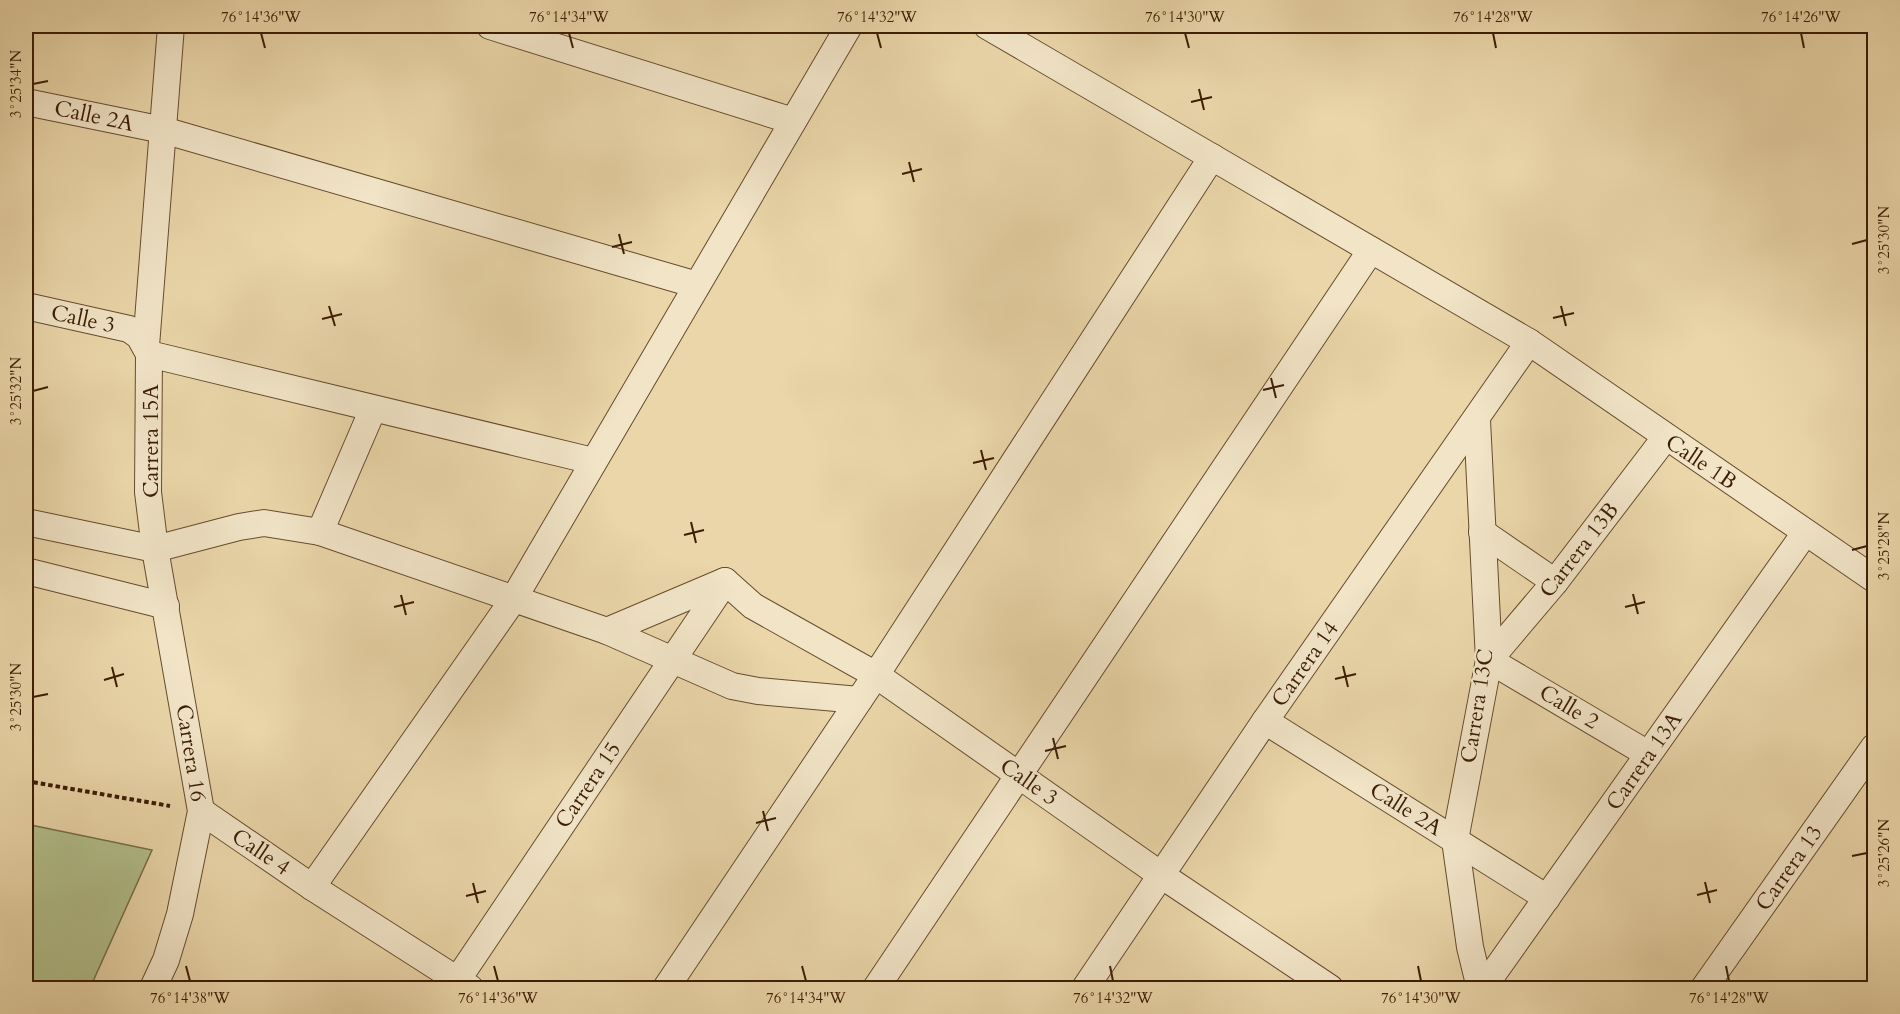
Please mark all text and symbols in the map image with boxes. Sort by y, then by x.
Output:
text: 76°14'36"W [221,7,301,27]
text: 76°14'34"W [529,7,609,27]
text: 76°14'32"W [837,7,917,27]
text: 76°14'30"W [1145,7,1225,27]
text: 76°14'28"W [1453,7,1533,27]
text: 76°14'26"W [1761,7,1841,27]
text: 3°25'34"N [6,50,26,118]
street label: Calle 2A [52,93,137,139]
text: 3°25'30"N [1874,206,1894,274]
street label: Calle 3 [48,298,118,340]
text: 3°25'32"N [6,357,26,425]
street label: Carrera 15A [136,384,166,498]
street label: Calle 1B [1660,427,1742,497]
street label: Carrera 13B [1532,496,1626,604]
text: 3°25'28"N [1874,512,1894,580]
street label: Carrera 14 [1265,615,1345,713]
street label: Carrera 13C [1453,647,1501,765]
text: 3°25'30"N [6,663,26,731]
street label: Calle 2 [1534,677,1604,737]
street label: Carrera 16 [168,702,214,804]
street label: Carrera 13A [1599,705,1689,816]
street label: Carrera 15 [548,736,628,834]
street label: Calle 3 [994,751,1064,813]
street label: Calle 2A [1364,775,1448,843]
street label: Carrera 13 [1749,819,1829,917]
text: 3°25'26"N [1874,819,1894,887]
street label: Calle 4 [226,821,296,883]
text: 76°14'38"W [150,988,230,1008]
text: 76°14'36"W [458,988,538,1008]
text: 76°14'34"W [766,988,846,1008]
text: 76°14'32"W [1073,988,1153,1008]
text: 76°14'30"W [1381,988,1461,1008]
text: 76°14'28"W [1689,988,1769,1008]

